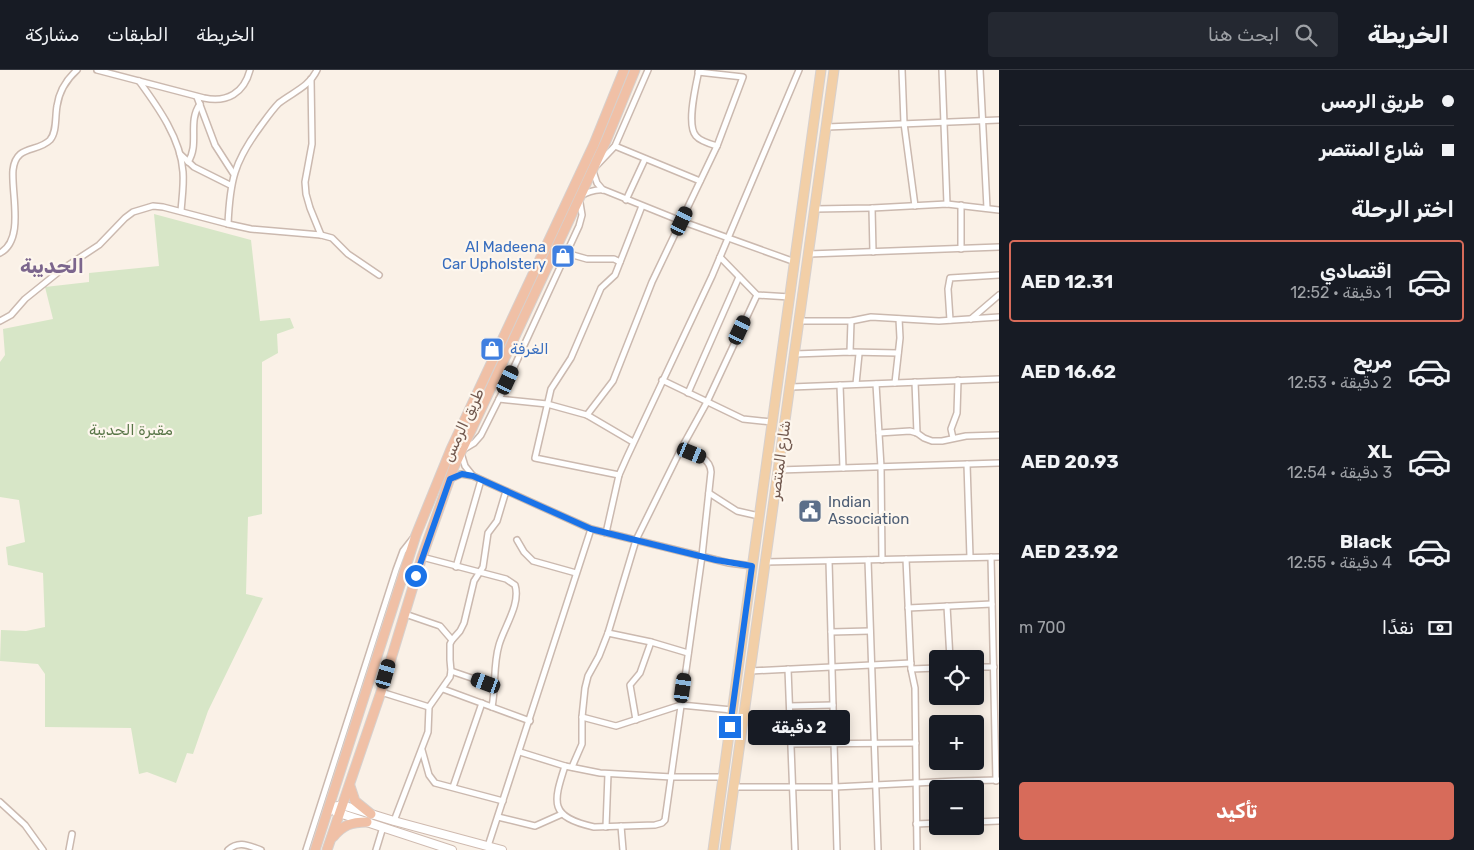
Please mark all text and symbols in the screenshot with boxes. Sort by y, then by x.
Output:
search box [988,12,1338,57]
icon: search [1292,21,1320,49]
text: الخريطة [1368,21,1449,49]
text: ابحث هنا [1208,23,1280,46]
text: مشاركة [25,24,79,46]
text: الطبقات [107,24,168,46]
text: الخريطة [196,24,255,46]
text: طريق الرمس [1321,90,1424,113]
text: شارع المنتصر [1319,138,1424,161]
text: اختر الرحلة [1351,196,1454,223]
car [668,204,695,238]
place label: Al Madeena Car Upholstery [442,238,546,273]
shop icon: Al Madeena Car Upholstery [550,243,576,269]
district label: الحديبة [20,254,84,278]
icon: car [1407,259,1452,304]
text: اقتصادي [1320,260,1392,283]
text: AED 12.31 [1021,270,1113,293]
text: 1 دقيقة · 12:52 [1290,283,1392,302]
car [726,313,753,347]
shop icon: الغرفة [479,336,505,362]
place label: الغرفة [510,340,549,358]
icon: car [1407,349,1452,394]
text: مريح [1353,350,1392,373]
text: AED 16.62 [1021,360,1116,383]
car [494,363,521,397]
text: 2 دقيقة · 12:53 [1287,373,1392,392]
street label: طريق الرمس [438,385,488,465]
street label: شارع المنتصر [765,419,796,502]
park label: مقبرة الحديبة [89,421,173,439]
icon: car [1407,439,1452,484]
car [675,440,708,466]
text: XL [1368,440,1392,463]
text: AED 20.93 [1021,450,1119,473]
text: 3 دقيقة · 12:54 [1287,463,1392,482]
place label: Indian Association [828,493,909,528]
public building icon: Indian Association [797,498,823,524]
icon: car [1407,529,1452,574]
text: Black [1340,530,1392,553]
text: AED 23.92 [1021,540,1118,563]
text: 4 دقيقة · 12:55 [1287,553,1392,572]
route start [405,565,427,587]
icon: cash [1426,614,1454,642]
text: نقدًا [1382,616,1414,639]
text: 700 m [1019,618,1066,637]
map controls [929,650,984,835]
button: locate [929,650,984,705]
car [374,658,397,690]
car [469,671,502,695]
car [673,672,692,704]
callout: 2 دقيقة [748,710,850,744]
button: + [929,715,984,770]
route end [719,716,741,738]
text: 2 دقيقة [772,718,826,737]
button: − [929,780,984,835]
button: تأكيد [1019,782,1454,840]

